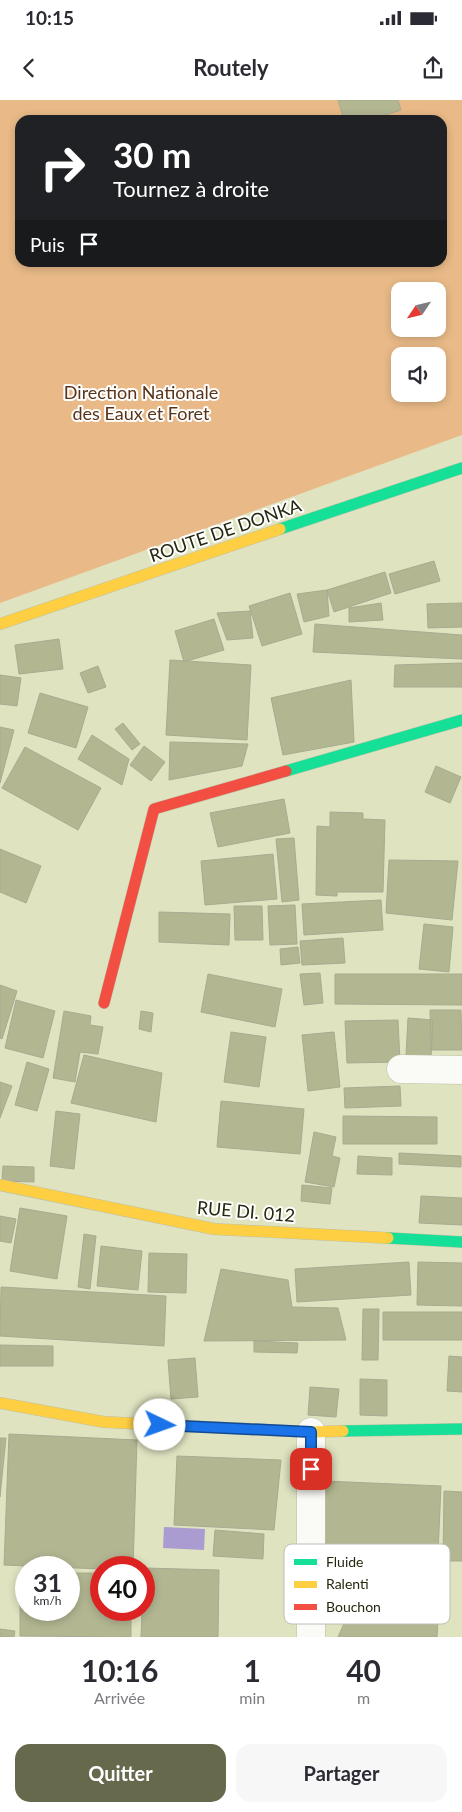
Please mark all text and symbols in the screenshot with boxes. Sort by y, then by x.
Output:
text: 10:15 [25,6,74,29]
icon: back [15,54,43,82]
text: Routely [193,54,269,81]
icon: share [419,54,447,82]
text: 30 m [113,133,191,175]
icon: right [30,135,95,200]
text: Tournez à droite [113,175,269,202]
icon: arrive [75,230,103,258]
text: Puis [30,233,65,256]
north arrow [391,282,446,338]
map controls [391,282,446,402]
button: sound [391,347,446,402]
park label: Direction Nationale des Eaux et Foret [64,381,218,424]
street label: ROUTE DE DONKA [146,493,305,566]
street label: RUE DI. 012 [196,1196,296,1226]
position arrow [133,1398,185,1450]
pin [290,1448,332,1490]
icon: arrive [297,1455,325,1483]
legend [284,1544,450,1624]
text: Fluide [326,1553,364,1570]
speed limit sign: 40 [90,1556,155,1621]
text: 31 [33,1567,62,1597]
text: Ralenti [326,1575,369,1592]
text: km/h [33,1593,62,1608]
text: Bouchon [326,1598,381,1615]
text: 10:16 [81,1652,158,1688]
text: 1 [244,1652,261,1688]
text: 40 [346,1652,381,1688]
text: Arrivée [94,1688,145,1707]
text: min [239,1688,265,1707]
text: m [357,1688,370,1707]
button: Quitter [15,1744,226,1802]
button: Partager [236,1744,447,1802]

